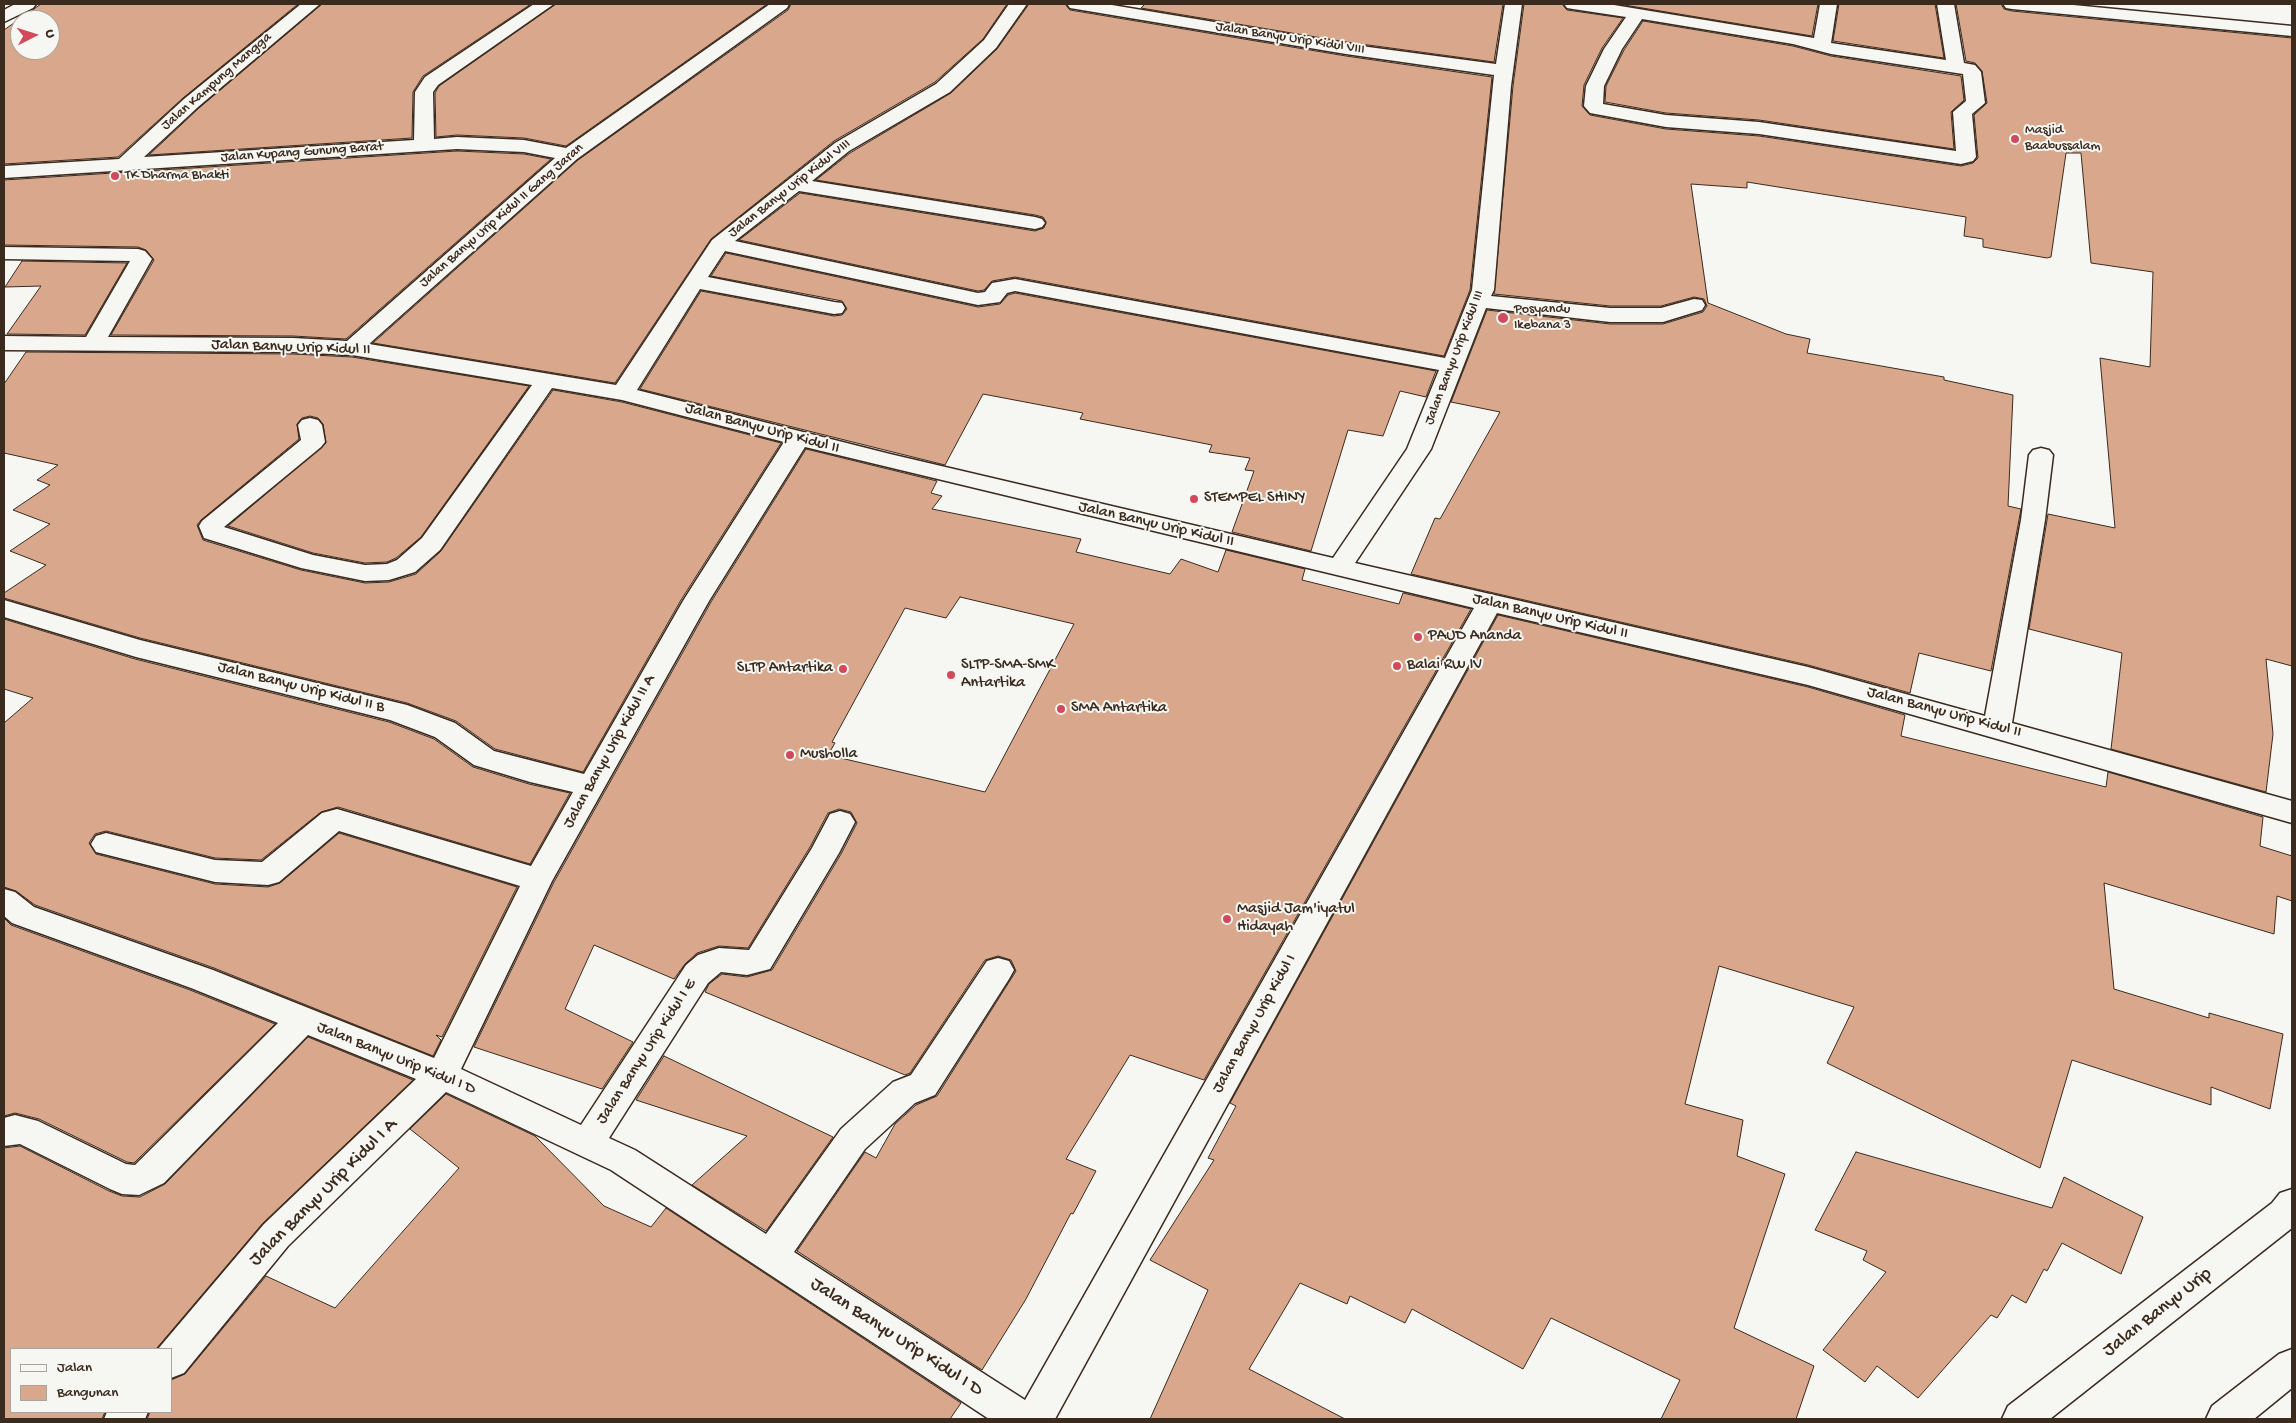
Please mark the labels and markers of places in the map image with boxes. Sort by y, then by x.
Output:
place label: Masjid Baabussalam [2025,123,2101,156]
marker: Masjid Baabussalam [2009,133,2021,145]
place label: TK Dharma Bhakti [125,168,229,184]
marker: TK Dharma Bhakti [109,170,121,182]
place label: Posyandu Ikebana 3 [1514,302,1571,334]
marker: Posyandu Ikebana 3 [1496,311,1510,325]
place label: STEMPEL SHINY [1204,489,1305,509]
marker: STEMPEL SHINY [1188,493,1200,505]
place label: PAUD Ananda [1428,627,1522,647]
marker: PAUD Ananda [1412,631,1424,643]
place label: SLTP-SMA-SMK Antartika [961,656,1055,694]
place label: Balai RW IV [1407,656,1482,676]
place label: SLTP Antartika [737,659,833,679]
marker: Balai RW IV [1391,660,1403,672]
marker: SLTP Antartika [837,663,849,675]
marker: SLTP-SMA-SMK Antartika [945,669,957,681]
place label: SMA Antartika [1071,699,1167,719]
marker: SMA Antartika [1055,703,1067,715]
place label: Musholla [800,745,857,765]
marker: Musholla [784,749,796,761]
place label: Masjid Jam'iyatul Hidayah [1237,900,1355,938]
marker: Masjid Jam'iyatul Hidayah [1221,913,1233,925]

